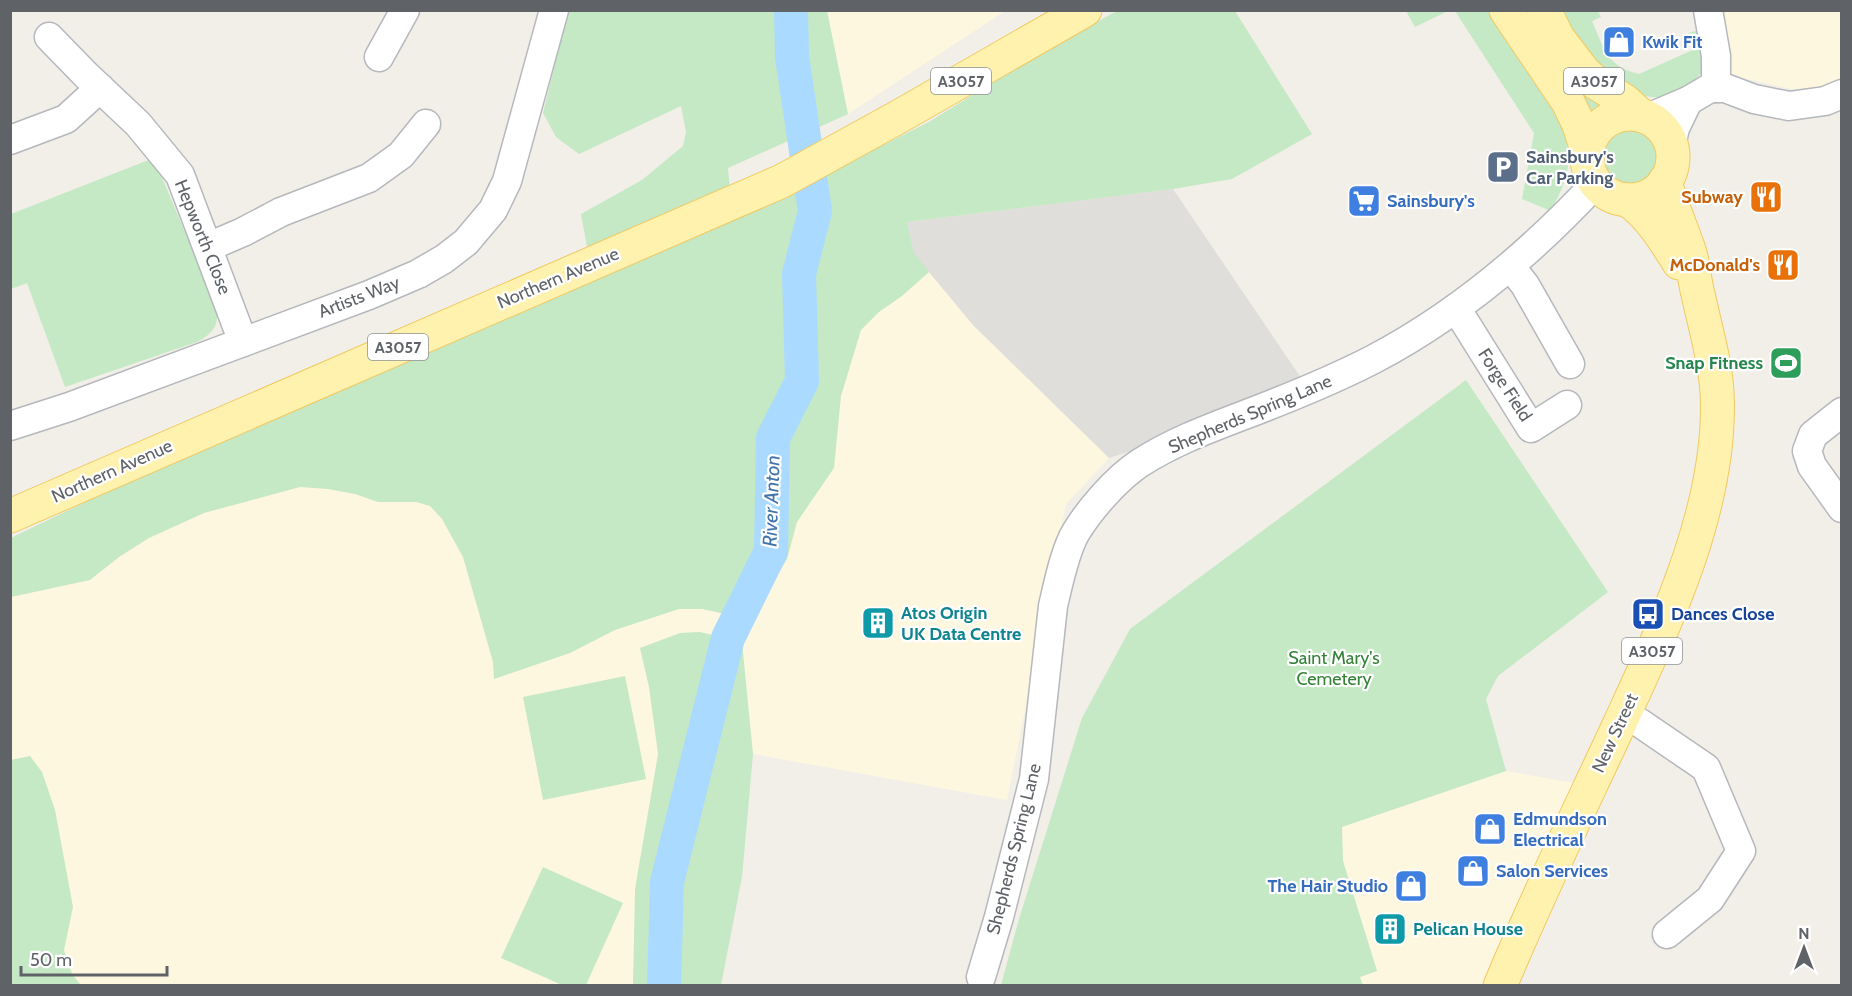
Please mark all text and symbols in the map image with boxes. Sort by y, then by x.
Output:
shop icon: Kwik Fit [1601,24,1637,60]
place label: Kwik Fit [1642,31,1703,53]
road number: A3057 [931,68,991,94]
road number: A3057 [1564,68,1624,94]
place label: Sainsbury's Car Parking [1526,146,1614,189]
parking icon: Sainsbury's Car Parking [1485,149,1521,185]
street label: Hepworth Close [170,176,236,298]
restaurant icon: Subway [1748,179,1784,215]
supermarket icon: Sainsbury's [1346,183,1382,219]
place label: Subway [1681,186,1743,208]
place label: Sainsbury's [1387,190,1475,212]
street label: Northern Avenue [494,242,622,314]
restaurant icon: McDonald's [1765,247,1801,283]
place label: McDonald's [1670,254,1760,276]
street label: Artists Way [315,271,403,323]
road number: A3057 [368,334,428,360]
street label: Forge Field [1473,344,1537,426]
sports icon: Snap Fitness [1768,345,1804,381]
place label: Snap Fitness [1665,352,1763,374]
street label: Shepherds Spring Lane [1165,370,1335,458]
street label: Northern Avenue [48,435,176,507]
water label: River Anton [757,455,785,547]
bus stop icon: Dances Close [1630,596,1666,632]
place label: Atos Origin UK Data Centre [901,602,1021,645]
place label: Dances Close [1671,603,1775,625]
building icon: Atos Origin UK Data Centre [860,605,896,641]
road number: A3057 [1622,638,1682,664]
park label: Saint Mary's Cemetery [1288,647,1380,690]
street label: New Street [1587,690,1643,776]
street label: Shepherds Spring Lane [982,761,1046,937]
place label: Edmundson Electrical [1513,808,1607,851]
shop icon: Edmundson Electrical [1472,811,1508,847]
shop icon: Salon Services [1455,853,1491,889]
place label: Salon Services [1496,860,1609,882]
shop icon: The Hair Studio [1393,868,1429,904]
place label: The Hair Studio [1267,875,1388,897]
building icon: Pelican House [1372,911,1408,947]
place label: Pelican House [1413,918,1523,940]
north arrow [1774,918,1834,978]
text: N [1798,924,1810,943]
scale bar [21,939,166,977]
text: 50 m [30,949,72,971]

